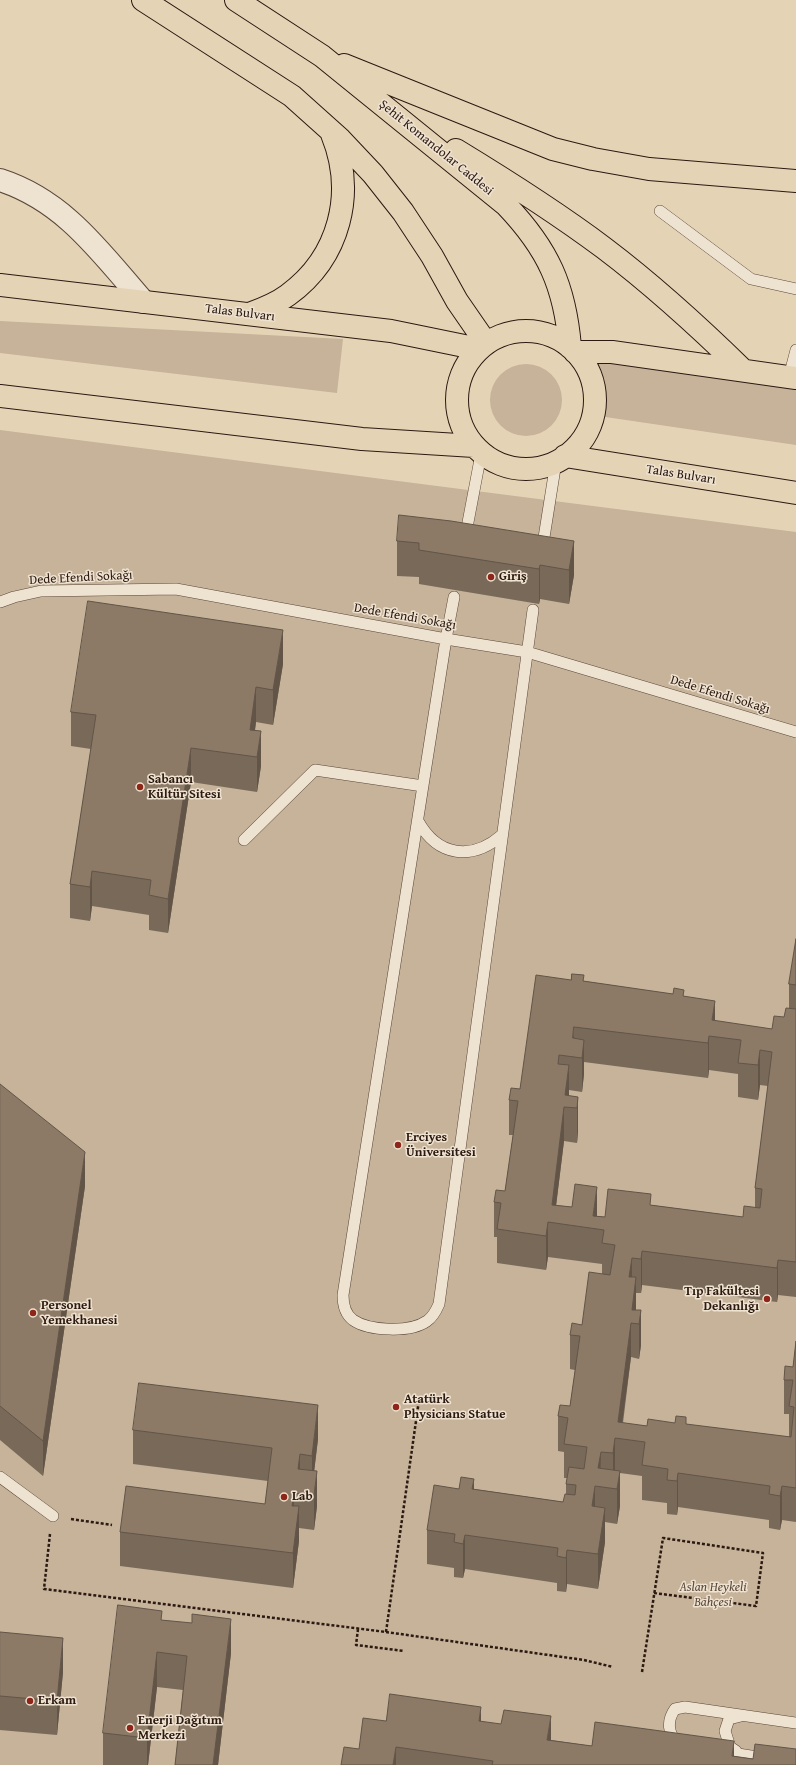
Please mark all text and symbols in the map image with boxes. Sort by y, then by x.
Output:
street label: Şehit Komandolar Caddesi [376,97,496,199]
street label: Talas Bulvarı [204,301,276,325]
street label: Talas Bulvarı [645,462,717,488]
street label: Dede Efendi Sokağı [29,568,133,588]
place label: Giriş [499,569,527,585]
marker: Giriş [486,572,496,582]
street label: Dede Efendi Sokağı [353,600,457,634]
street label: Dede Efendi Sokağı [668,672,772,718]
place label: Sabancı Kültür Sitesi [148,772,221,803]
marker: Sabancı Kültür Sitesi [135,782,145,792]
place label: Erciyes Üniversitesi [406,1130,476,1161]
marker: Erciyes Üniversitesi [393,1140,403,1150]
place label: Tıp Fakültesi Dekanlığı [684,1284,759,1315]
marker: Tıp Fakültesi Dekanlığı [762,1294,772,1304]
place label: Personel Yemekhanesi [41,1298,118,1329]
marker: Personel Yemekhanesi [28,1308,38,1318]
place label: Atatürk Physicians Statue [404,1392,506,1423]
marker: Atatürk Physicians Statue [391,1402,401,1412]
place label: Lab [292,1489,313,1505]
marker: Lab [279,1492,289,1502]
park label: Aslan Heykeli Bahçesi [679,1580,747,1611]
place label: Erkam [38,1693,76,1709]
marker: Erkam [25,1696,35,1706]
place label: Enerji Dağıtım Merkezi [138,1713,222,1744]
marker: Enerji Dağıtım Merkezi [125,1723,135,1733]

